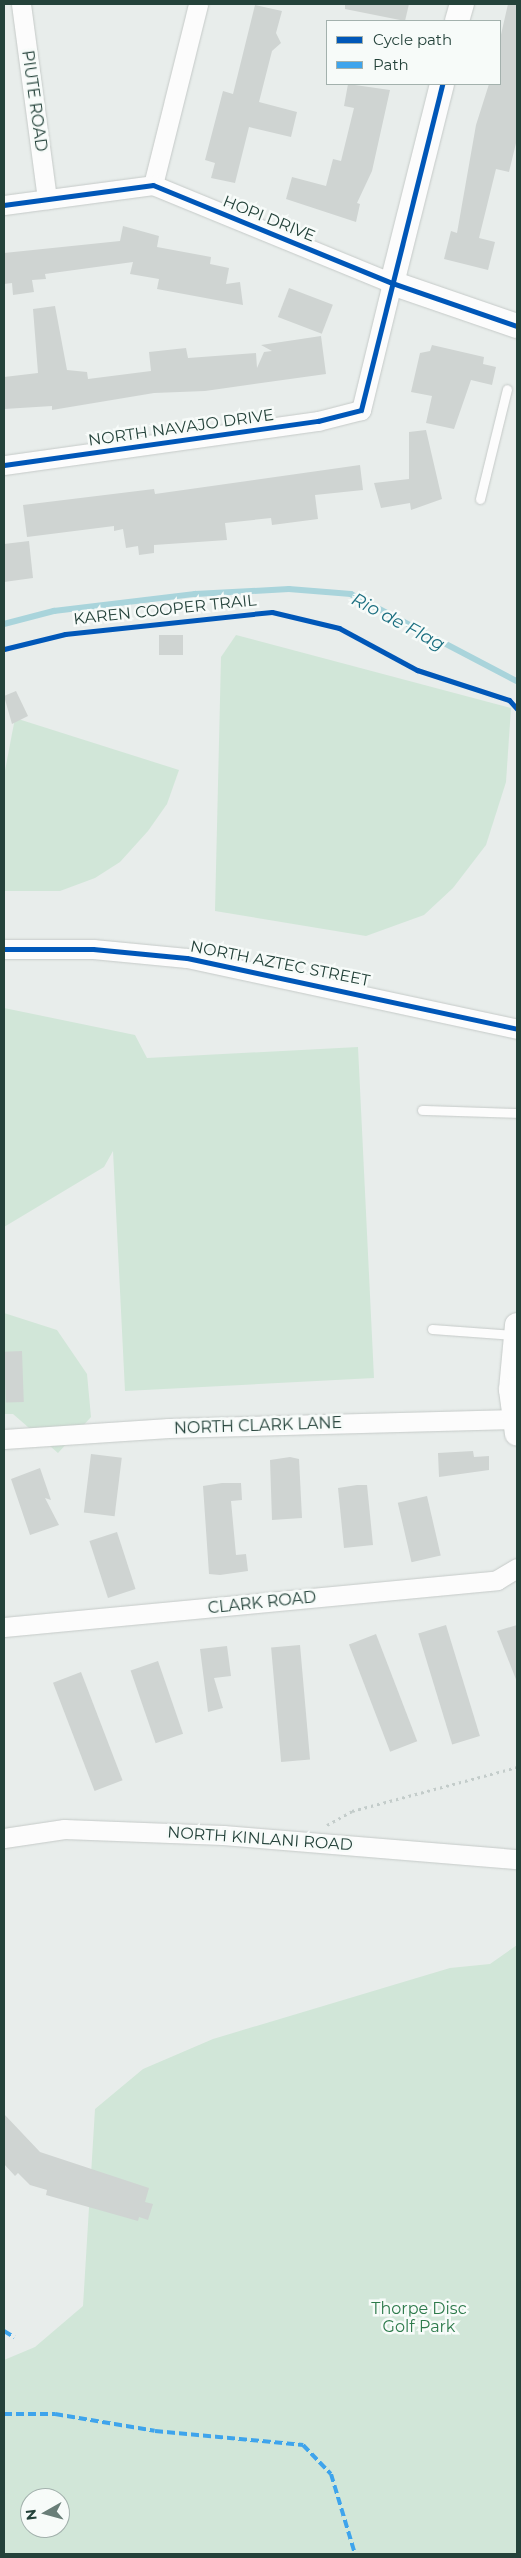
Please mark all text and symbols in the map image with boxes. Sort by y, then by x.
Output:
legend [326,20,501,85]
text: Cycle path [373,30,452,49]
street label: PIUTE ROAD [17,49,51,153]
text: Path [373,55,409,74]
street label: HOPI DRIVE [220,192,318,246]
street label: NORTH NAVAJO DRIVE [87,405,275,451]
water label: Rio de Flag [348,588,448,656]
street label: KAREN COOPER TRAIL [73,591,257,629]
street label: NORTH AZTEC STREET [189,937,371,991]
street label: NORTH CLARK LANE [174,1413,342,1439]
street label: CLARK ROAD [207,1588,317,1618]
street label: NORTH KINLANI ROAD [167,1823,353,1855]
park label: Thorpe Disc Golf Park [371,2299,467,2337]
north arrow [20,2488,70,2538]
text: N [21,2508,41,2521]

